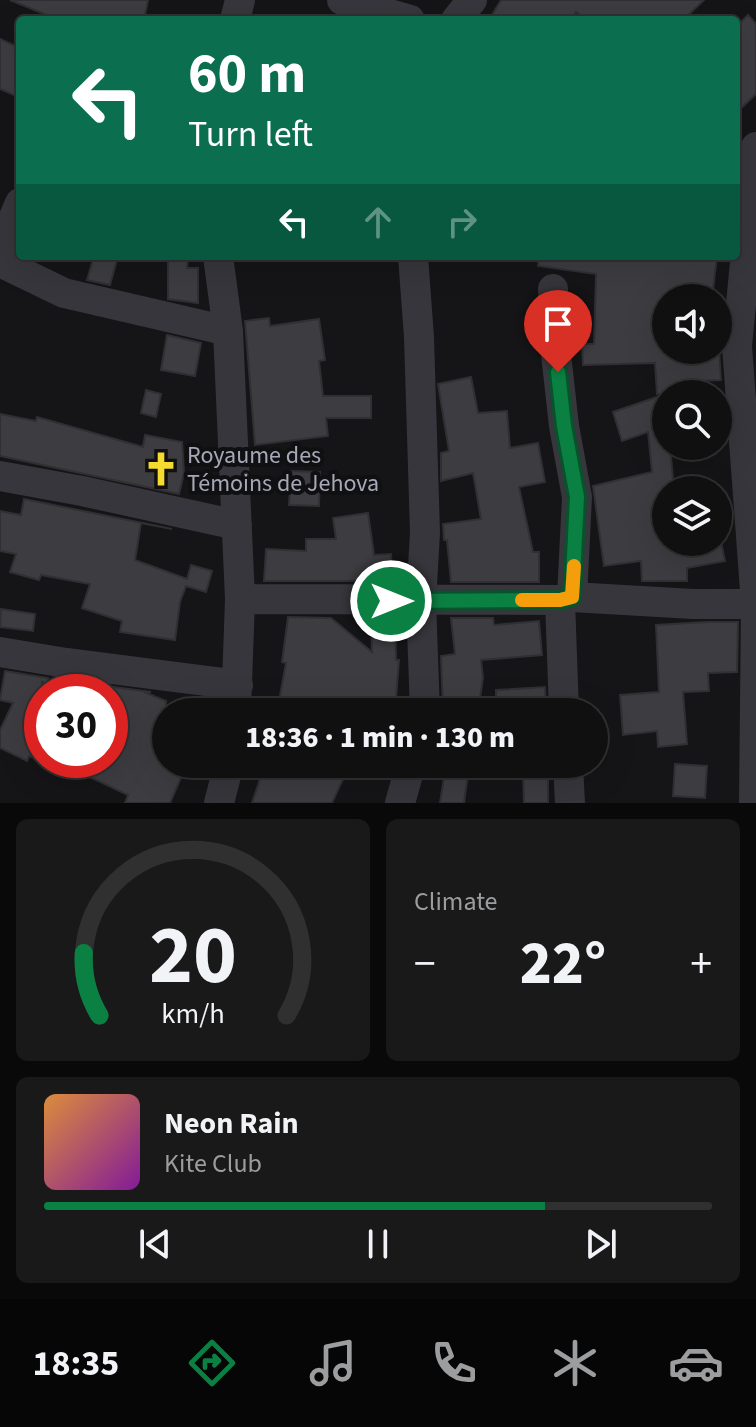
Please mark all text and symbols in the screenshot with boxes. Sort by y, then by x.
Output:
text: 60 m [188,35,306,114]
icon: left [56,48,160,152]
text: Turn left [188,109,313,160]
icon: left [272,200,316,244]
icon: ahead [356,200,400,244]
icon: right [440,200,484,244]
map controls [652,284,732,556]
button: sound [652,284,732,364]
pin [524,290,592,372]
icon: arrive [536,302,580,346]
button: search [652,380,732,460]
place label: Royaume des Témoins de Jehova [187,438,379,501]
church icon: Royaume des Témoins de Jehova [142,450,180,488]
button: layers [652,476,732,556]
position arrow [349,559,433,643]
speed limit sign: 30 [24,674,128,778]
text: 18:36 · 1 min · 130 m [245,716,515,759]
text: Climate [414,883,498,920]
text: 20 [149,897,237,1015]
text: 22° [520,922,606,1007]
text: − [414,933,436,996]
text: + [690,933,712,996]
text: km/h [161,994,225,1034]
text: Neon Rain [164,1102,299,1145]
text: Kite Club [164,1145,262,1182]
icon: previous [133,1222,177,1266]
icon: pause [356,1222,400,1266]
icon: next [579,1222,623,1266]
icon: directions [184,1335,240,1391]
icon: music [305,1335,361,1391]
icon: phone [426,1335,482,1391]
icon: climate [547,1335,603,1391]
icon: car [668,1335,724,1391]
text: 18:35 [32,1338,119,1389]

